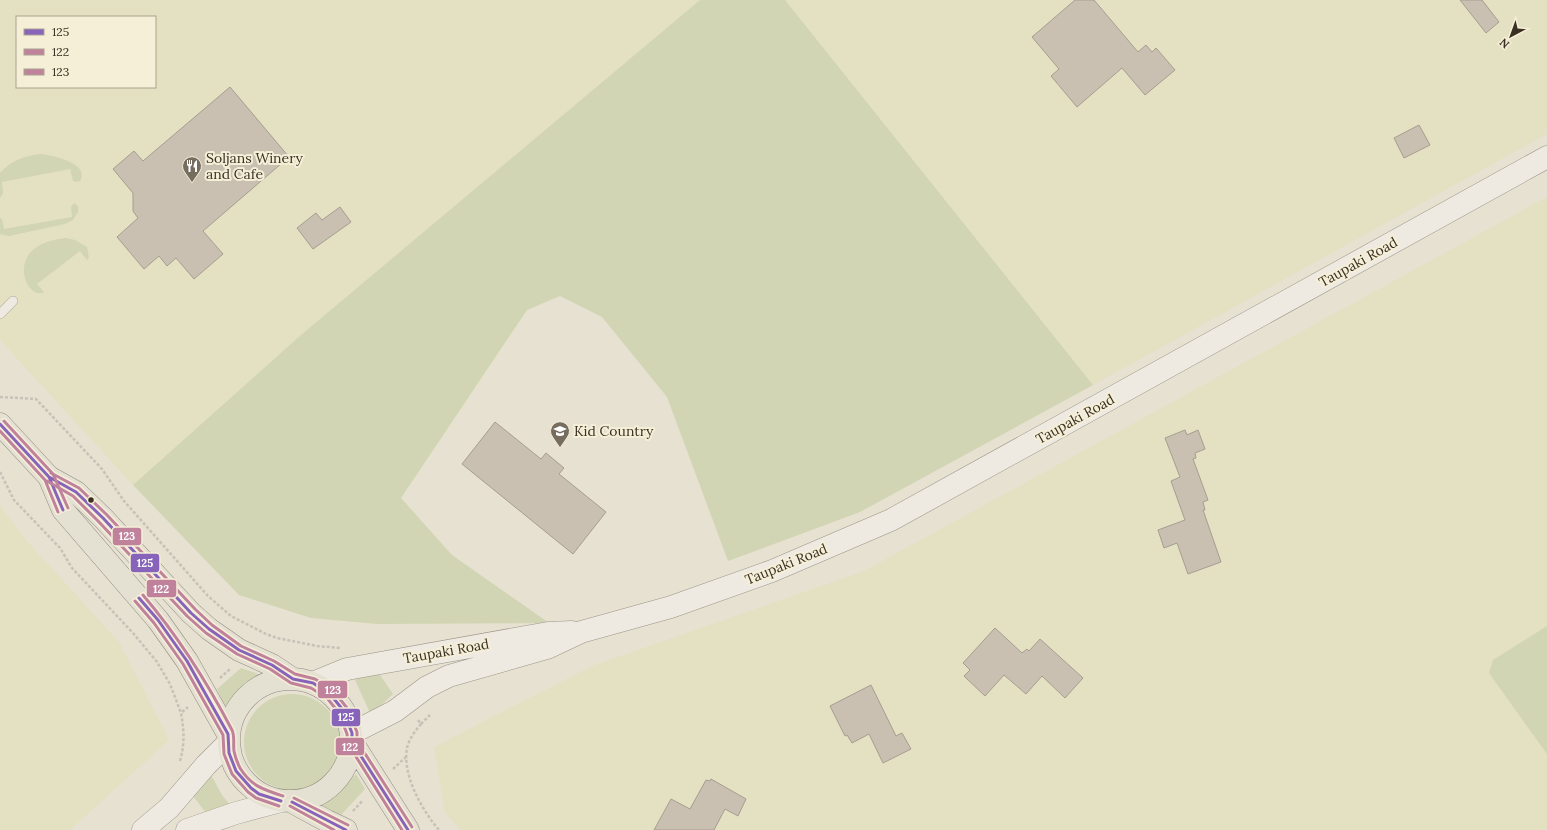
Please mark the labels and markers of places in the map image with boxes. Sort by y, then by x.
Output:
place label: Soljans Winery and Cafe [206,149,303,183]
restaurant icon: Soljans Winery and Cafe [181,155,203,183]
school or university icon: Kid Country [549,420,571,448]
place label: Kid Country [574,422,654,440]
unlabelled marker [86,495,96,505]

